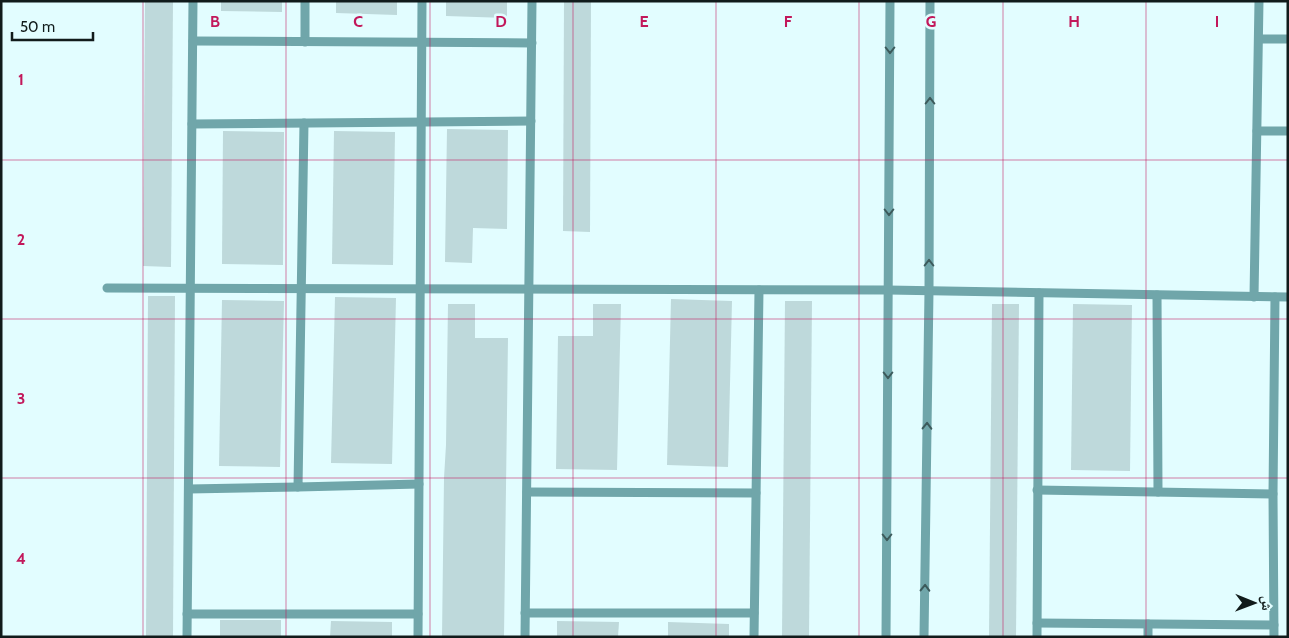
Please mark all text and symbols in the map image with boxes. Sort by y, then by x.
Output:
scale bar [12,10,94,42]
text: B [210,12,220,31]
text: C [353,12,363,31]
text: D [495,12,507,31]
text: E [639,12,649,31]
text: F [784,12,793,31]
text: G [926,12,936,31]
text: H [1068,12,1080,31]
text: I [1215,12,1219,31]
text: 50 m [20,18,55,36]
one-way arrow [885,46,895,54]
text: 1 [18,70,24,89]
one-way arrow [925,96,935,104]
one-way arrow [884,209,894,217]
text: 2 [17,230,25,249]
one-way arrow [924,259,934,266]
one-way arrow [883,372,893,379]
text: 3 [17,389,25,408]
one-way arrow [922,421,932,429]
one-way arrow [882,534,892,542]
text: 4 [16,549,26,568]
north arrow [1229,578,1279,628]
one-way arrow [920,584,930,592]
text: ش [1258,596,1276,611]

